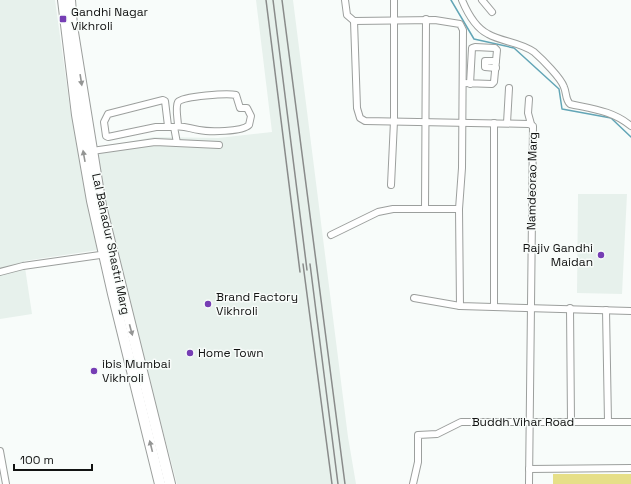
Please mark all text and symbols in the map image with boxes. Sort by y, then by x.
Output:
place label: Gandhi Nagar Vikhroli [71,4,149,34]
marker: Gandhi Nagar Vikhroli [58,14,68,24]
one-way arrow [78,74,84,86]
street label: Namdeorao Marg [523,132,541,230]
one-way arrow [81,150,87,162]
street label: Lal Bahadur Shastri Marg [88,172,134,316]
place label: Rajiv Gandhi Maidan [523,240,593,270]
marker: Rajiv Gandhi Maidan [596,250,606,260]
place label: Brand Factory Vikhroli [216,289,298,319]
marker: Brand Factory Vikhroli [203,299,213,309]
one-way arrow [128,324,134,336]
place label: Home Town [198,345,264,361]
marker: Home Town [185,348,195,358]
place label: ibis Mumbai Vikhroli [102,356,171,386]
marker: ibis Mumbai Vikhroli [89,366,99,376]
street label: Buddh Vihar Road [472,414,574,430]
one-way arrow [148,440,154,452]
scale bar [14,446,92,472]
text: 100 m [20,452,54,468]

